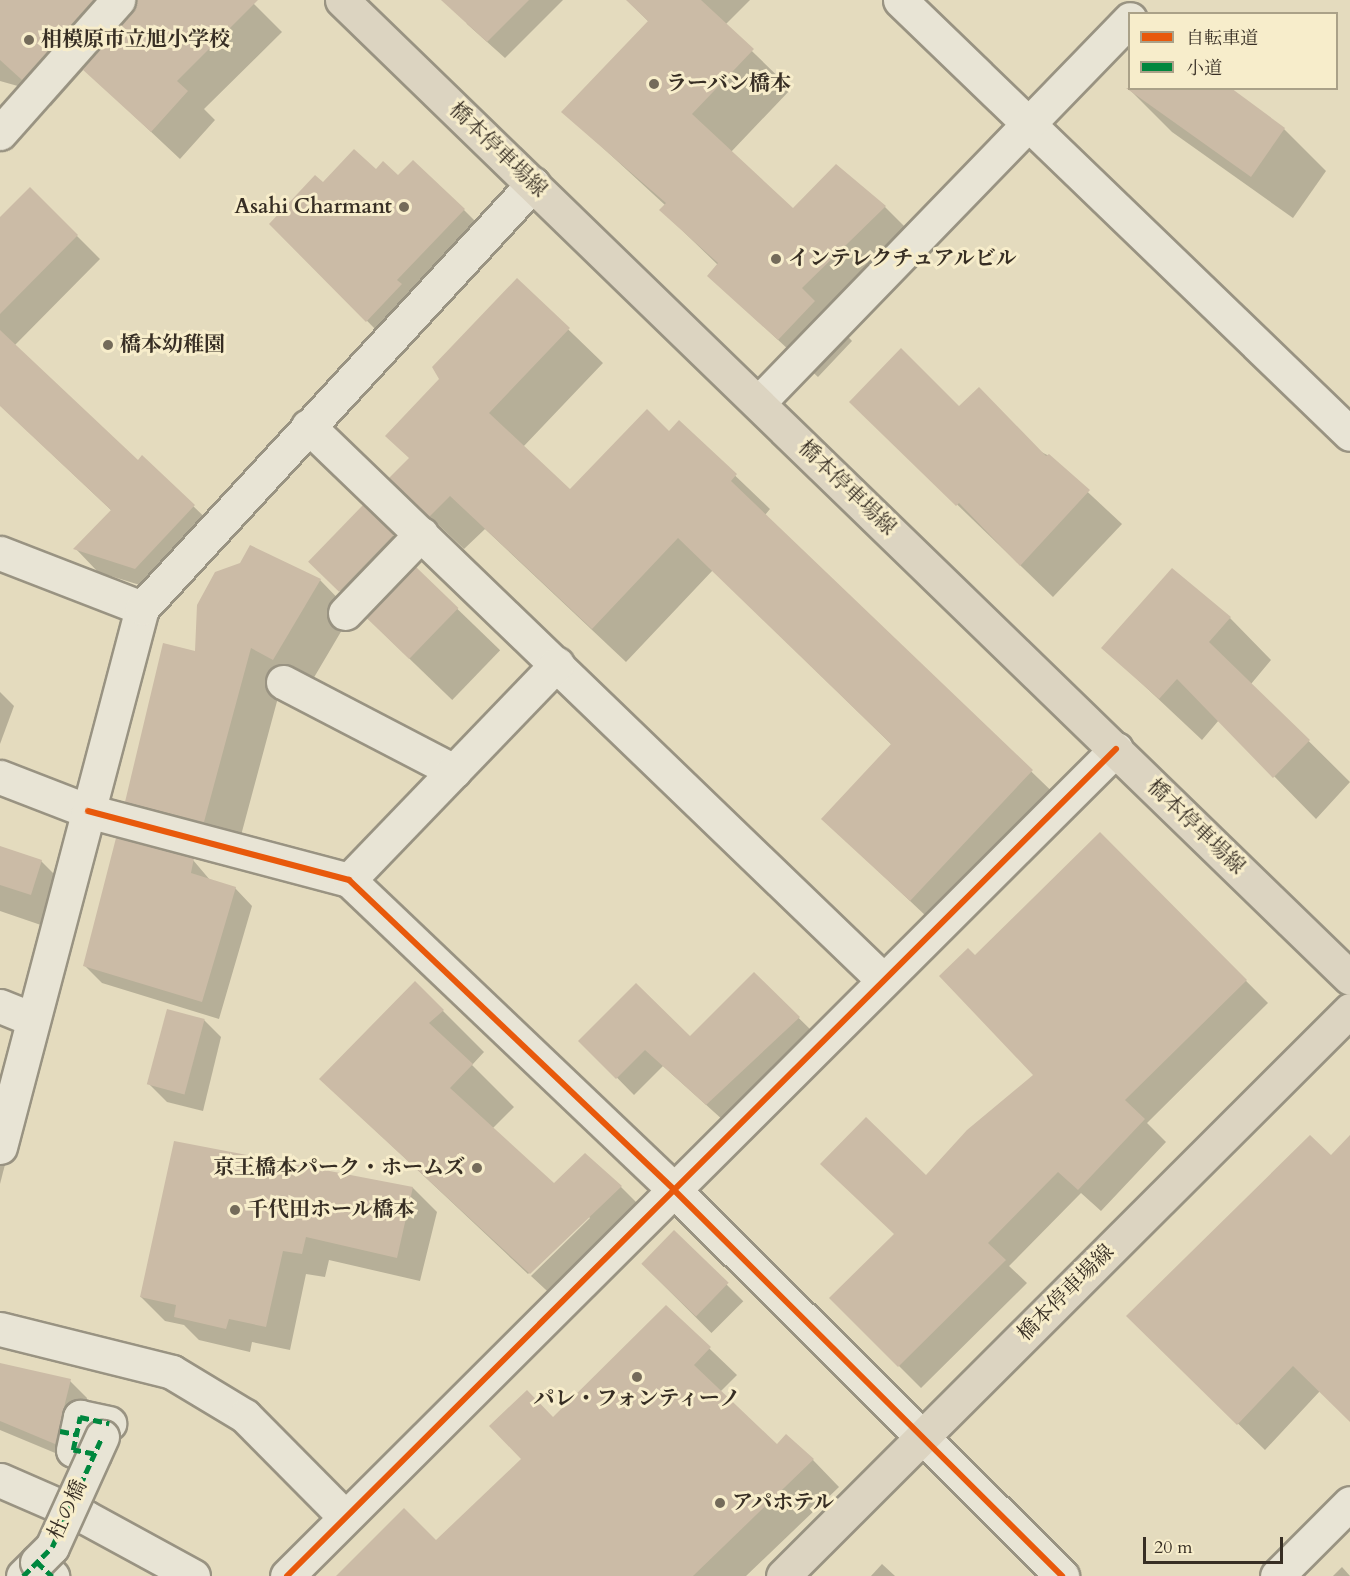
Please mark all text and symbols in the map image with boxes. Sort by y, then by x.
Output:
legend [1128,12,1338,90]
text: 自転車道 [1186,26,1258,51]
place label: 相模原市立旭小学校 [41,27,230,53]
marker: 相模原市立旭小学校 [22,33,36,47]
text: 小道 [1186,56,1222,81]
place label: ラーバン橋本 [666,71,792,97]
marker: ラーバン橋本 [647,77,661,91]
street label: 橋本停車場線 [444,97,552,203]
place label: Asahi Charmant [234,194,392,220]
marker: Asahi Charmant [397,200,411,214]
place label: インテレクチュアルビル [788,246,1019,272]
marker: インテレクチュアルビル [769,252,783,266]
place label: 橋本幼稚園 [120,332,225,358]
marker: 橋本幼稚園 [101,338,115,352]
street label: 橋本停車場線 [793,435,901,541]
street label: 橋本停車場線 [1142,774,1250,880]
place label: 京王橋本パーク・ホームズ [213,1155,465,1181]
marker: 京王橋本パーク・ホームズ [470,1161,484,1175]
place label: 千代田ホール橋本 [247,1197,415,1223]
marker: 千代田ホール橋本 [228,1203,242,1217]
street label: 橋本停車場線 [1013,1240,1119,1346]
marker: パレ・フォンティーノ [630,1370,644,1384]
place label: パレ・フォンティーノ [532,1386,742,1412]
street label: 杜の橋 [43,1476,93,1544]
place label: アパホテル [732,1490,837,1516]
marker: アパホテル [713,1496,727,1510]
scale bar [1146,1525,1286,1563]
text: 20 m [1154,1535,1193,1560]

